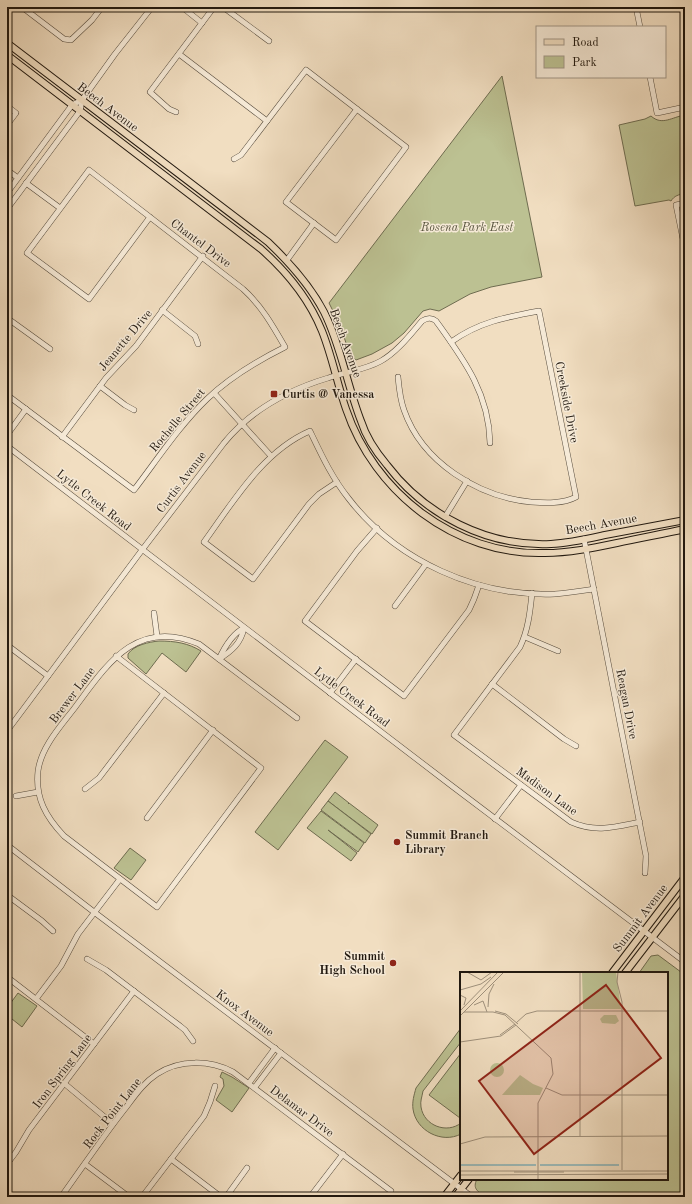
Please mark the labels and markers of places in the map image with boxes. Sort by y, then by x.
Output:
marker: Curtis @ Vanessa [269,389,279,399]
place label: Curtis @ Vanessa [282,389,374,401]
place label: Summit Branch Library [405,830,489,856]
marker: Summit Branch Library [392,837,402,847]
place label: Summit High School [319,951,386,977]
marker: Summit High School [388,958,398,968]

